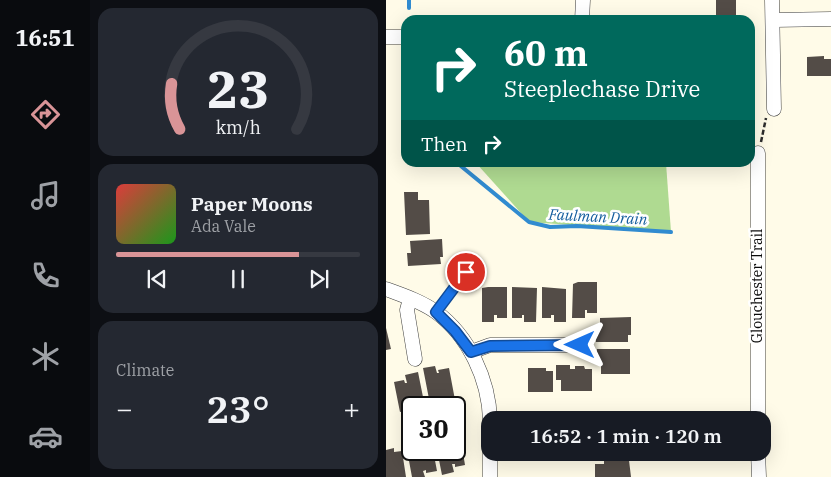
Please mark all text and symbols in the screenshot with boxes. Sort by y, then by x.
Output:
text: 16:51 [15,23,75,52]
text: 60 m [504,30,588,76]
icon: right [421,35,486,100]
text: 23 [207,55,269,122]
text: Steeplechase Drive [504,74,700,103]
icon: directions [28,97,63,132]
text: km/h [215,116,261,139]
icon: right [478,130,506,158]
text: Then [421,132,468,156]
icon: music [28,178,63,213]
text: Paper Moons [191,192,313,216]
water label: Faulman Drain [547,204,648,229]
text: Ada Vale [191,216,256,236]
street label: Glouchester Trail [748,229,766,343]
pin [445,251,487,293]
icon: phone [28,258,63,293]
icon: arrive [452,258,480,286]
icon: previous [143,265,171,293]
icon: pause [224,265,252,293]
icon: next [305,265,333,293]
position arrow [553,318,605,370]
icon: climate [28,339,63,374]
text: Climate [116,360,174,380]
text: 23° [206,384,270,433]
text: − [116,390,133,427]
text: + [343,390,360,427]
speed limit sign: 30 [401,396,466,461]
icon: car [28,419,63,454]
text: 16:52 · 1 min · 120 m [530,424,722,448]

